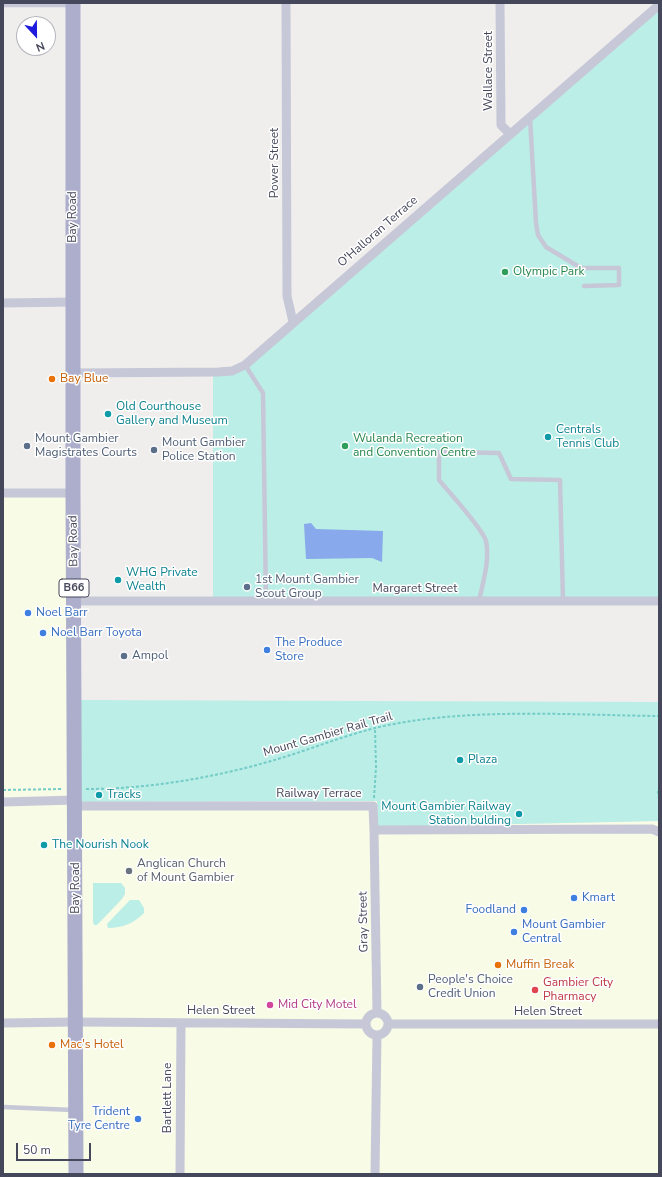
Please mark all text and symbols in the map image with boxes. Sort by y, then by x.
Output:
north arrow [16,16,56,56]
street label: Wallace Street [482,31,496,111]
text: N [34,38,47,55]
street label: Power Street [268,128,282,198]
street label: Bay Road [66,191,80,243]
street label: O'Halloran Terrace [335,193,421,271]
place label: Olympic Park [513,265,584,279]
marker: Olympic Park [500,267,510,277]
place label: Bay Blue [60,372,108,386]
marker: Bay Blue [47,374,57,384]
place label: Old Courthouse Gallery and Museum [116,400,228,428]
marker: Old Courthouse Gallery and Museum [103,409,113,419]
place label: Centrals Tennis Club [556,423,619,451]
place label: Mount Gambier Magistrates Courts [35,432,137,460]
place label: Wulanda Recreation and Convention Centre [353,432,476,460]
marker: Centrals Tennis Club [543,432,553,442]
place label: Mount Gambier Police Station [162,436,246,464]
marker: Mount Gambier Magistrates Courts [22,441,32,451]
marker: Wulanda Recreation and Convention Centre [340,441,350,451]
marker: Mount Gambier Police Station [149,445,159,455]
street label: Bay Road [66,515,82,567]
place label: WHG Private Wealth [126,566,198,594]
place label: 1st Mount Gambier Scout Group [255,573,359,601]
marker: WHG Private Wealth [113,575,123,585]
road number: B66 [59,579,89,597]
marker: 1st Mount Gambier Scout Group [242,582,252,592]
street label: Margaret Street [373,582,457,596]
place label: Noel Barr [36,606,88,620]
marker: Noel Barr [23,608,33,618]
place label: Noel Barr Toyota [51,626,142,640]
marker: Noel Barr Toyota [38,628,48,638]
place label: The Produce Store [275,636,342,664]
marker: The Produce Store [262,645,272,655]
place label: Ampol [132,649,168,663]
marker: Ampol [119,651,129,661]
street label: Mount Gambier Rail Trail [262,710,394,760]
place label: Plaza [468,753,497,767]
marker: Plaza [455,755,465,765]
street label: Railway Terrace [276,787,362,801]
place label: Tracks [107,788,141,802]
marker: Tracks [94,790,104,800]
place label: Mount Gambier Railway Station bulding [381,800,511,828]
marker: Mount Gambier Railway Station bulding [514,809,524,819]
place label: The Nourish Nook [52,838,149,852]
marker: The Nourish Nook [39,840,49,850]
place label: Anglican Church of Mount Gambier [137,857,234,885]
street label: Bay Road [69,862,83,914]
marker: Anglican Church of Mount Gambier [124,866,134,876]
street label: Gray Street [356,891,372,953]
place label: Kmart [582,891,615,905]
marker: Kmart [569,893,579,903]
place label: Foodland [466,903,516,917]
marker: Foodland [519,905,529,915]
place label: Mount Gambier Central [522,918,606,946]
marker: Mount Gambier Central [509,927,519,937]
place label: Muffin Break [506,958,574,972]
marker: Muffin Break [493,960,503,970]
place label: People's Choice Credit Union [428,973,513,1001]
place label: Gambier City Pharmacy [543,976,613,1004]
marker: People's Choice Credit Union [415,982,425,992]
marker: Gambier City Pharmacy [530,985,540,995]
place label: Mid City Motel [278,998,356,1012]
marker: Mid City Motel [265,1000,275,1010]
street label: Helen Street [187,1004,255,1018]
street label: Helen Street [514,1005,582,1019]
place label: Mac's Hotel [60,1038,124,1052]
marker: Mac's Hotel [47,1040,57,1050]
street label: Bartlett Lane [161,1063,175,1133]
place label: Trident Tyre Centre [68,1105,130,1133]
marker: Trident Tyre Centre [133,1114,143,1124]
scale bar [18,1135,93,1161]
text: 50 m [23,1142,51,1158]

